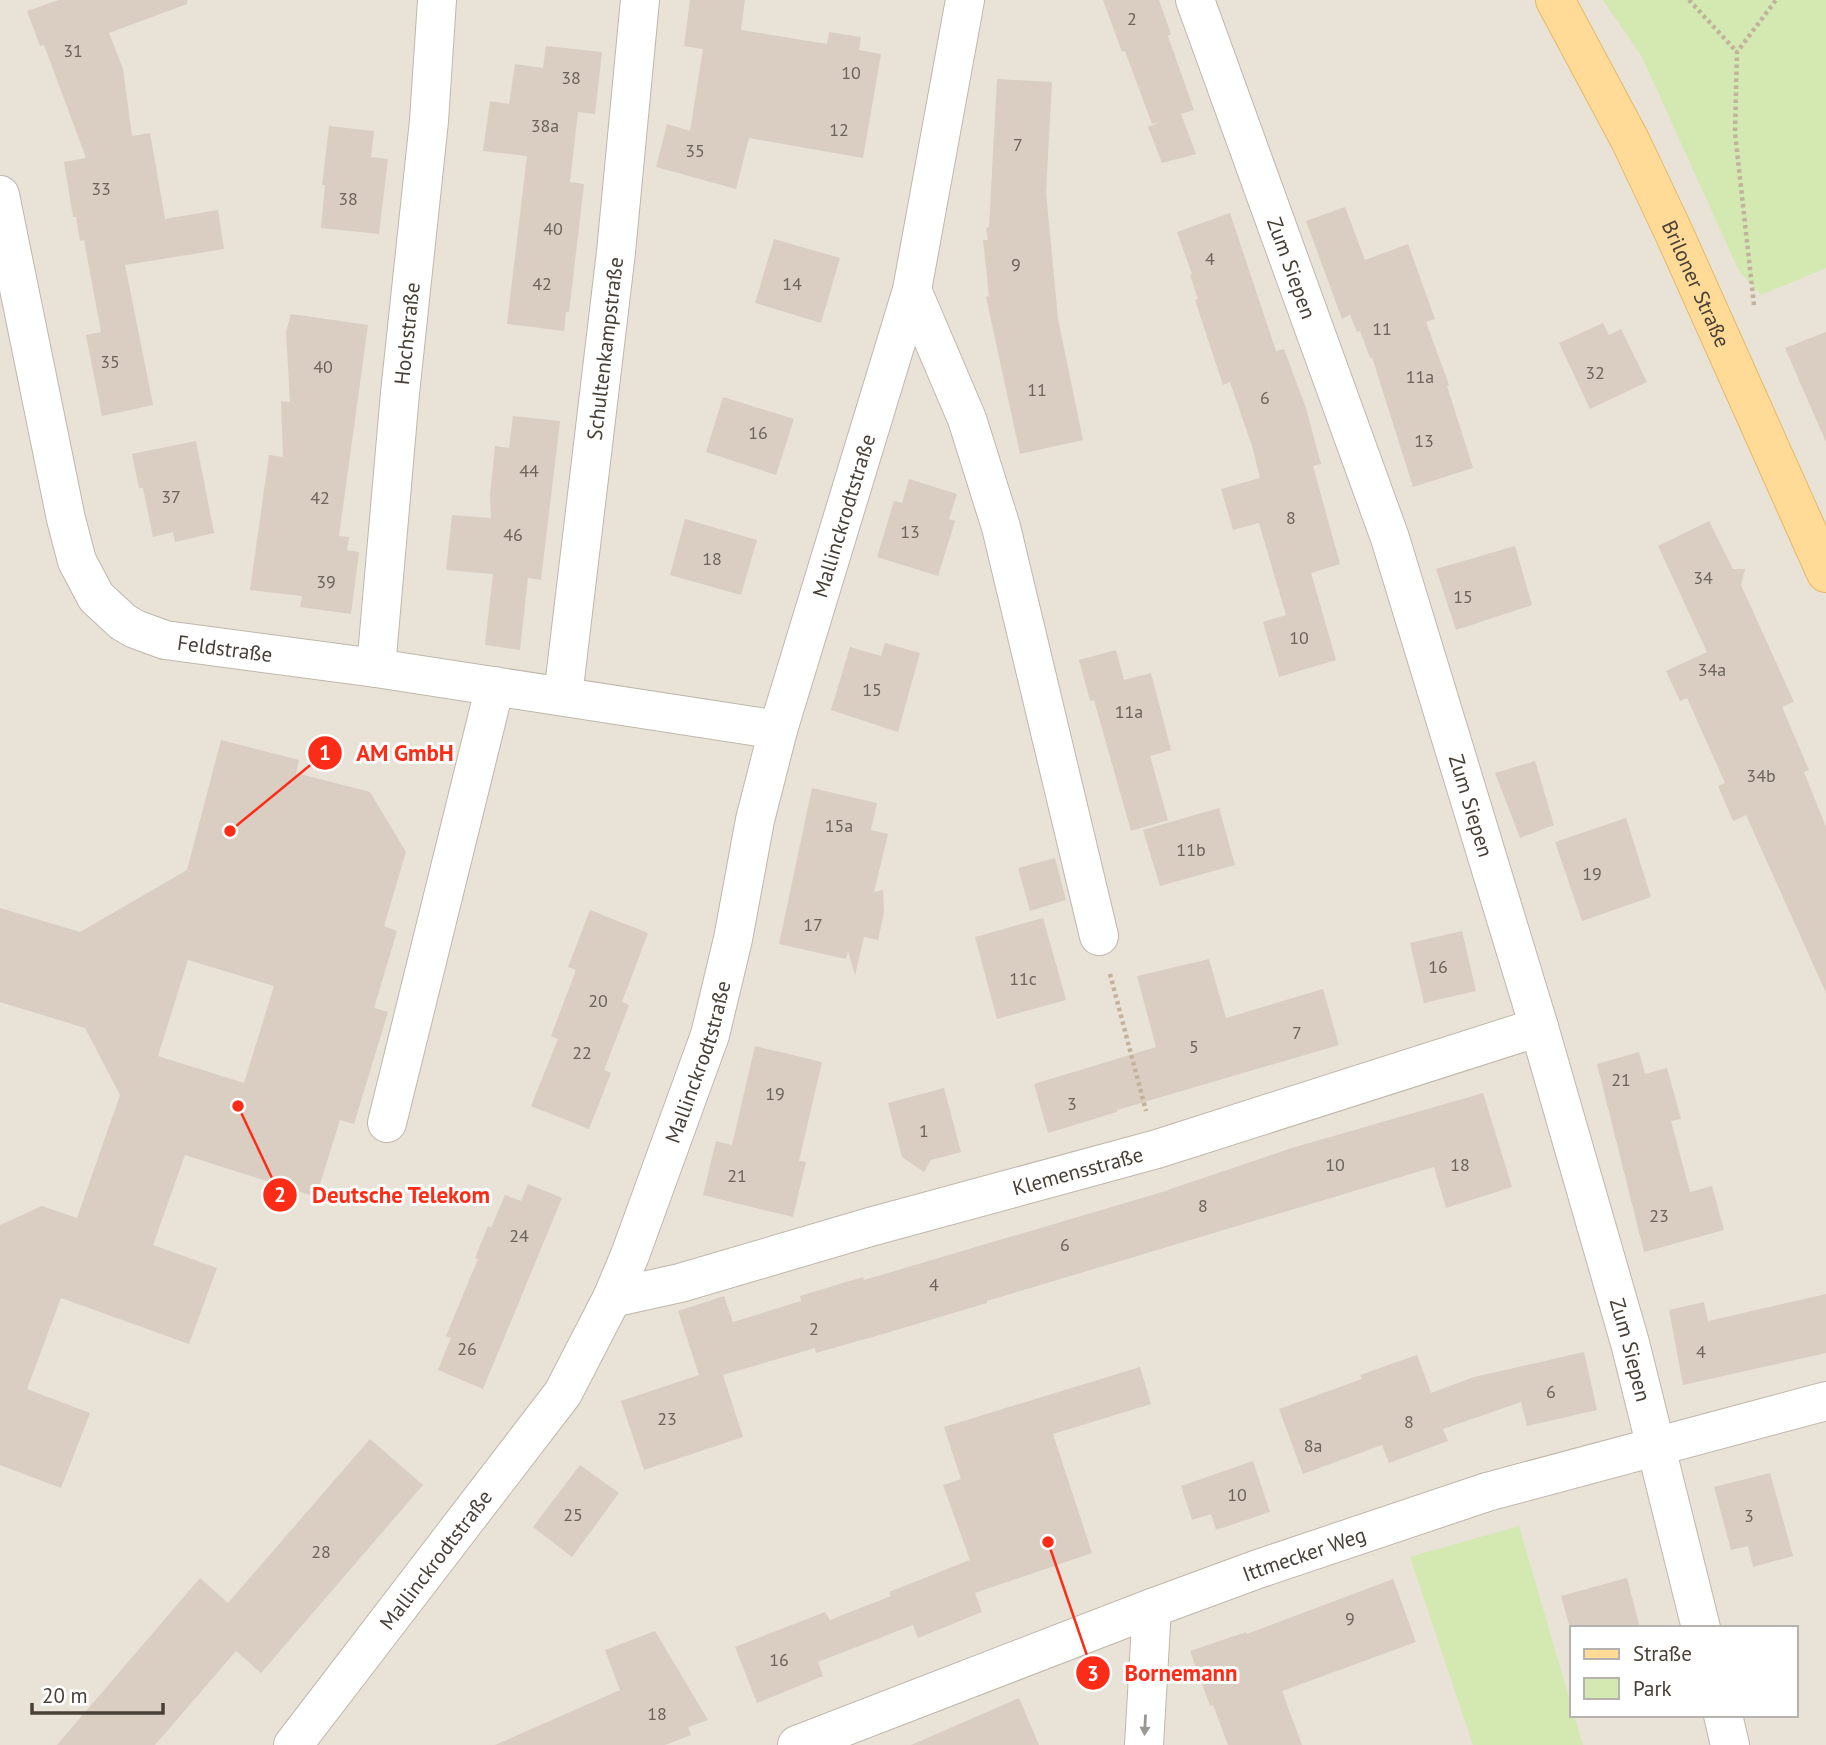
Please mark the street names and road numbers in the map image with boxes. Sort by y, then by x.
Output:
street label: Zum Siepen [1261,214,1323,322]
street label: Briloner Straße [1656,216,1737,351]
street label: Schultenkampstraße [580,255,629,442]
street label: Hochstraße [387,281,425,386]
street label: Mallinckrodtstraße [806,431,881,601]
street label: Feldstraße [176,628,274,668]
street label: Zum Siepen [1443,751,1500,860]
street label: Mallinckrodtstraße [658,978,736,1147]
street label: Klemensstraße [1009,1140,1146,1201]
street label: Zum Siepen [1604,1295,1658,1404]
street label: Mallinckrodtstraße [373,1484,498,1635]
street label: Ittmecker Weg [1239,1520,1369,1587]

